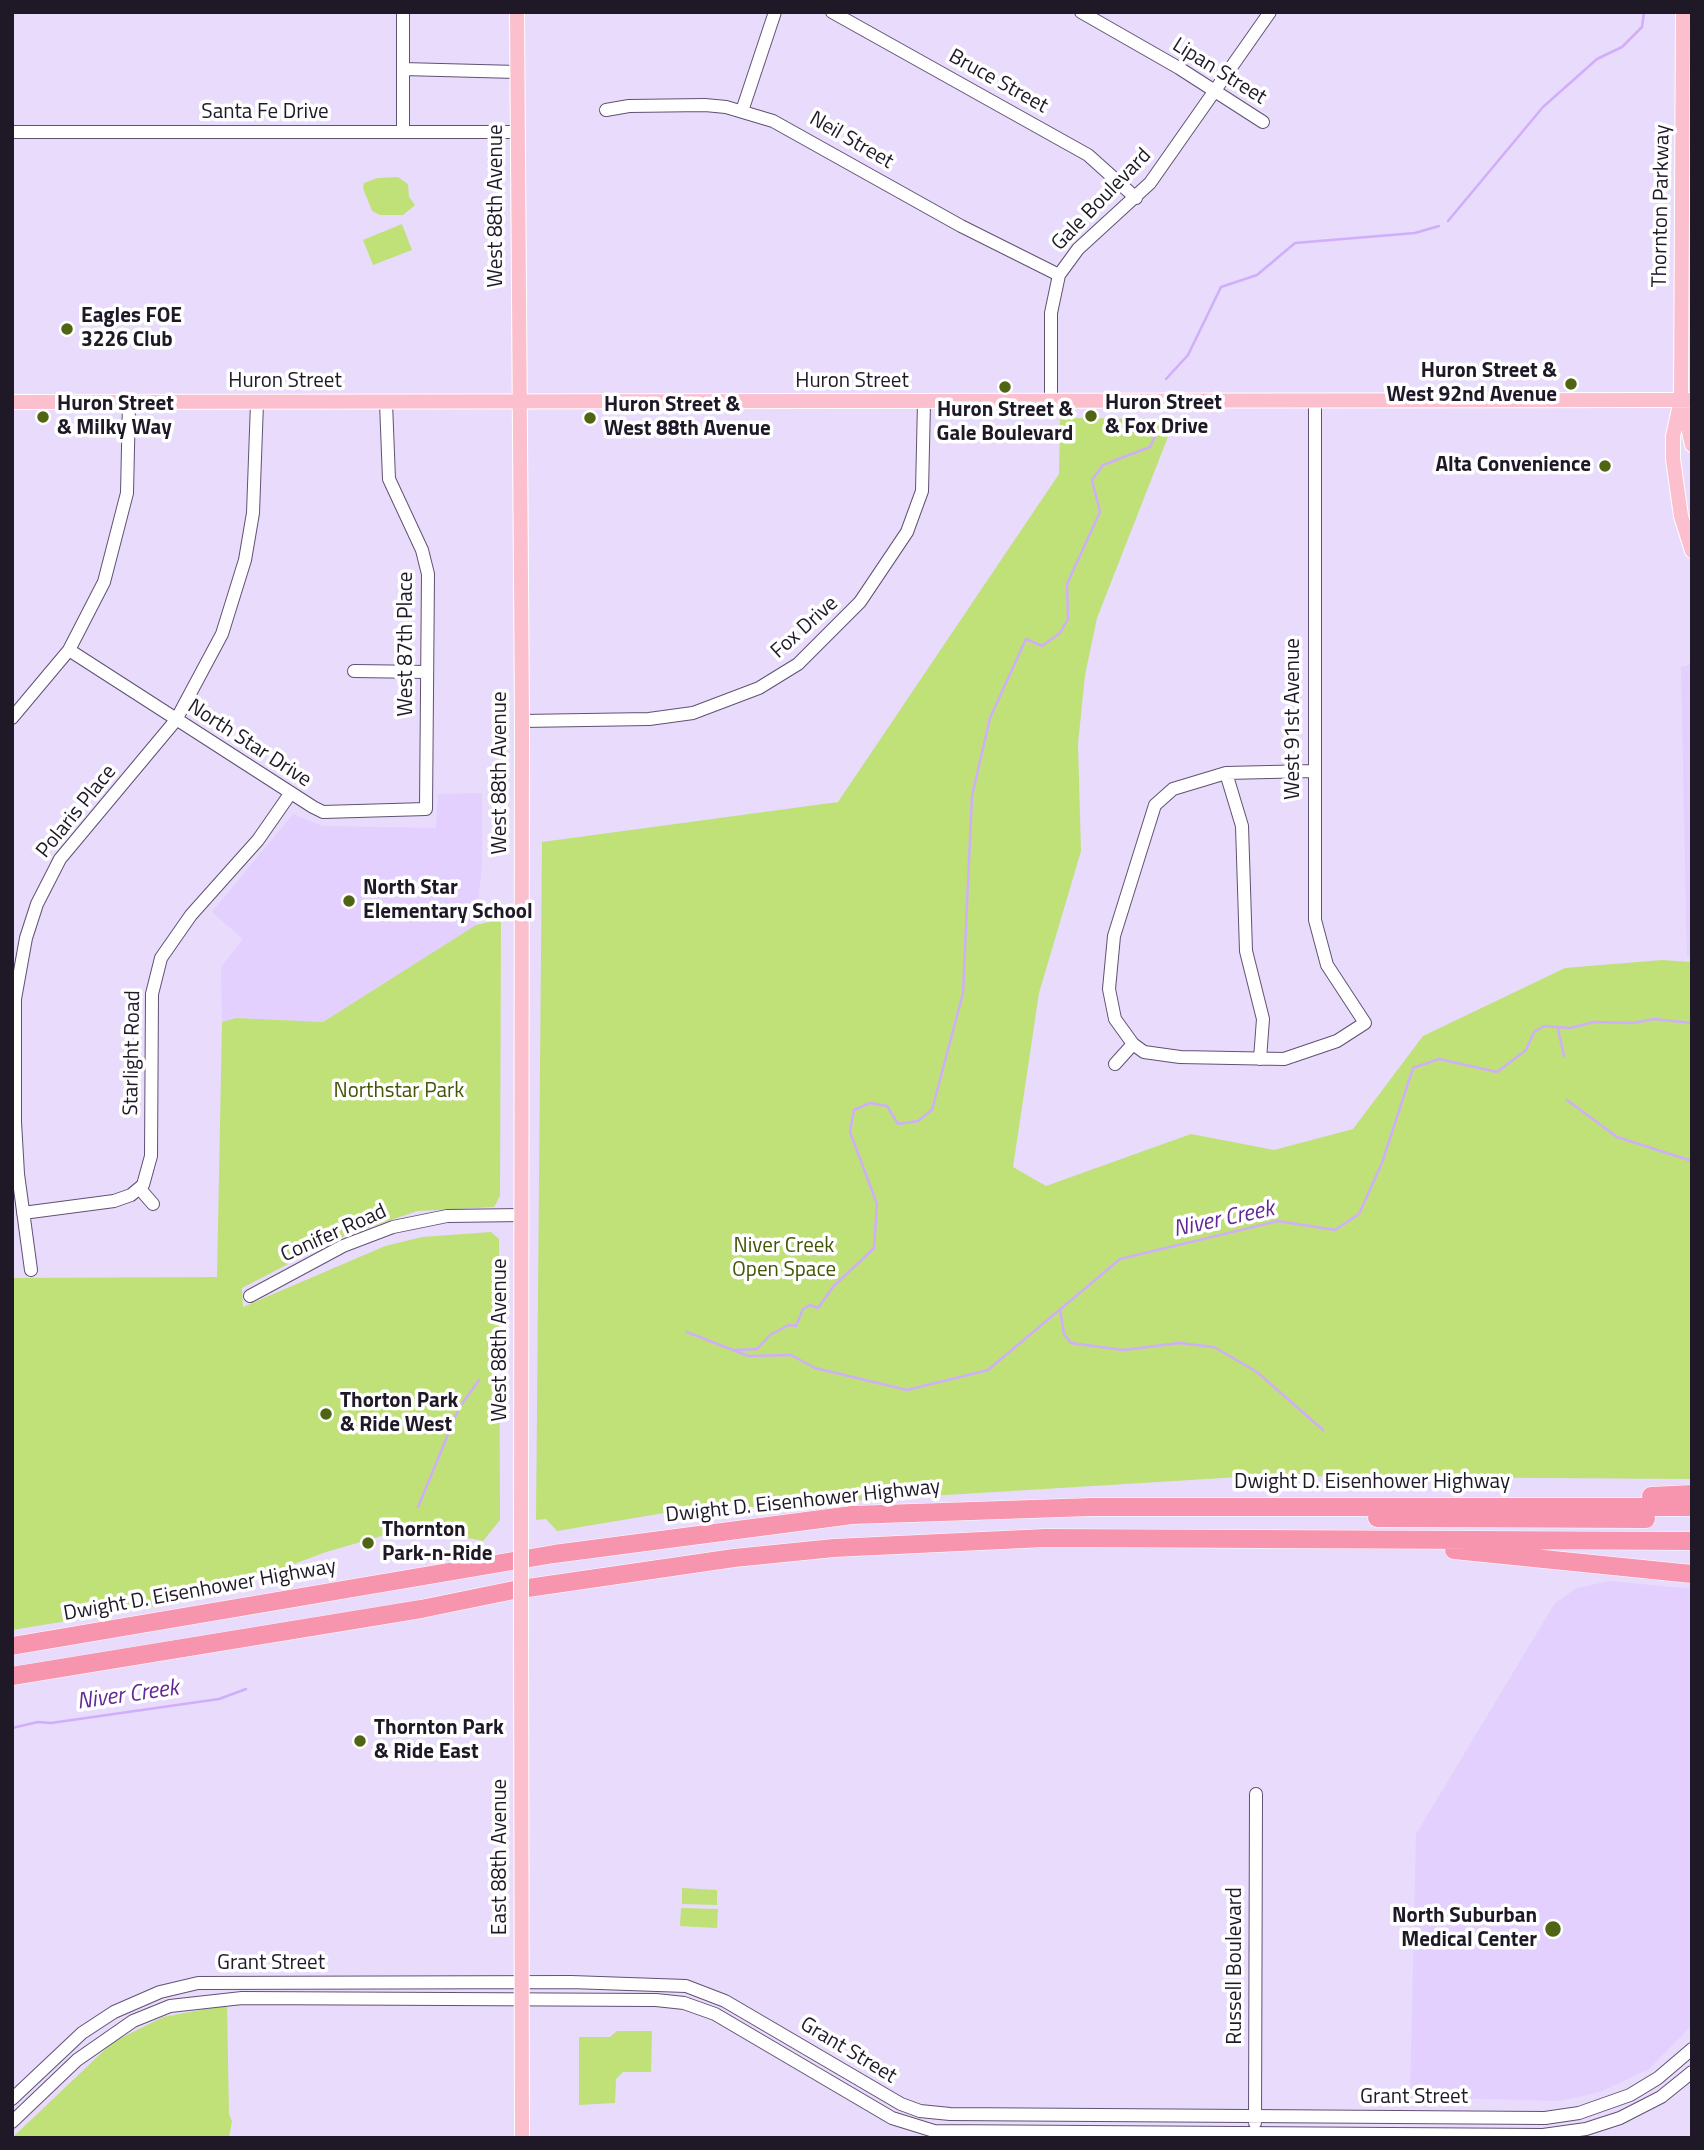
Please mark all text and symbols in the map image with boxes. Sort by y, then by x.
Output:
street label: Lipan Street [1167,33,1271,111]
street label: Bruce Street [944,44,1052,120]
street label: Santa Fe Drive [201,100,329,126]
street label: Neil Street [804,107,898,175]
street label: West 88th Avenue [484,124,510,288]
street label: Thornton Parkway [1648,124,1676,288]
street label: Gale Boulevard [1047,144,1157,256]
place label: Eagles FOE 3226 Club [81,304,182,354]
marker: Eagles FOE 3226 Club [59,321,75,337]
place label: Huron Street & West 92nd Avenue [1386,359,1557,409]
street label: Huron Street [228,369,342,395]
street label: Huron Street [795,369,909,395]
marker: Huron Street & West 92nd Avenue [1563,376,1579,392]
marker: Huron Street & Gale Boulevard [997,379,1013,395]
place label: Huron Street & Fox Drive [1105,391,1222,441]
place label: Huron Street & Milky Way [57,392,174,442]
place label: Huron Street & West 88th Avenue [604,393,771,443]
place label: Huron Street & Gale Boulevard [937,398,1073,448]
marker: Huron Street & Fox Drive [1083,408,1099,424]
marker: Huron Street & Milky Way [35,409,51,425]
marker: Huron Street & West 88th Avenue [582,410,598,426]
place label: Alta Convenience [1435,453,1591,479]
marker: Alta Convenience [1597,458,1613,474]
street label: West 87th Place [394,572,420,716]
street label: Fox Drive [766,591,844,665]
street label: West 91st Avenue [1281,638,1307,800]
street label: West 88th Avenue [488,691,514,855]
street label: North Star Drive [182,695,316,793]
street label: Polaris Place [32,760,122,864]
place label: North Star Elementary School [363,876,533,926]
marker: North Star Elementary School [341,893,357,909]
street label: Starlight Road [119,990,147,1116]
park label: Northstar Park [334,1079,464,1105]
water label: Niver Creek [1171,1196,1277,1244]
street label: Conifer Road [277,1200,391,1268]
park label: Niver Creek Open Space [732,1234,836,1284]
street label: West 88th Avenue [488,1258,514,1422]
place label: Thorton Park & Ride West [340,1389,458,1439]
marker: Thorton Park & Ride West [318,1406,334,1422]
street label: Dwight D. Eisenhower Highway [1234,1470,1510,1496]
street label: Dwight D. Eisenhower Highway [664,1475,942,1529]
place label: Thornton Park-n-Ride [382,1518,493,1568]
marker: Thornton Park-n-Ride [360,1535,376,1551]
street label: Dwight D. Eisenhower Highway [62,1555,338,1627]
water label: Niver Creek [75,1675,181,1717]
place label: Thornton Park & Ride East [374,1716,504,1766]
marker: Thornton Park & Ride East [352,1733,368,1749]
street label: East 88th Avenue [488,1779,514,1935]
street label: Russell Boulevard [1223,1887,1249,2045]
place label: North Suburban Medical Center [1392,1904,1537,1954]
marker: North Suburban Medical Center [1543,1919,1563,1939]
street label: Grant Street [217,1951,325,1977]
street label: Grant Street [795,2012,901,2090]
street label: Grant Street [1360,2085,1468,2111]

